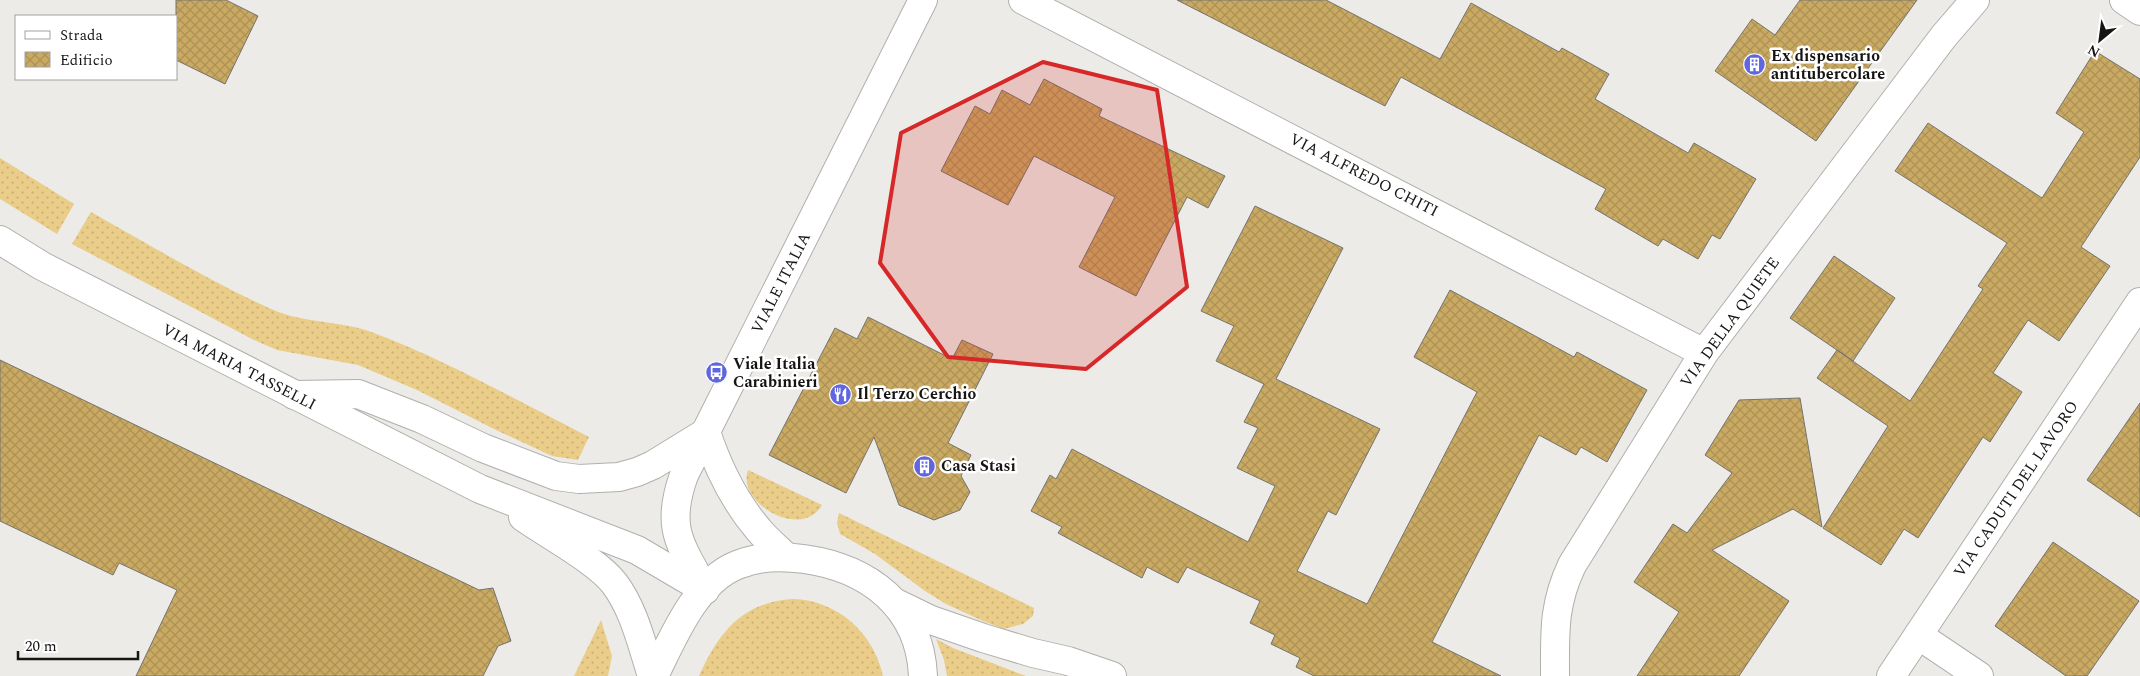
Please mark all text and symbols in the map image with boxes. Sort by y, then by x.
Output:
legend [15,15,178,80]
north arrow [2075,15,2125,65]
text: Strada [60,24,103,47]
text: N [2084,39,2104,63]
place label: Ex dispensario antitubercolare [1771,44,1885,86]
text: Edificio [60,49,113,72]
building icon: Ex dispensario antitubercolare [1743,53,1767,77]
street label: VIA ALFREDO CHITI [1285,127,1443,223]
street label: VIALE ITALIA [745,228,817,338]
street label: VIA DELLA QUIETE [1674,252,1786,392]
street label: VIA MARIA TASSELLI [158,318,320,416]
place label: Viale Italia Carabinieri [733,352,818,394]
bus stop icon: Viale Italia Carabinieri [705,361,729,385]
restaurant icon: Il Terzo Cerchio [829,382,853,406]
place label: Il Terzo Cerchio [857,382,977,406]
street label: VIA CADUTI DEL LAVORO [1948,396,2084,582]
building icon: Casa Stasi [913,454,937,478]
place label: Casa Stasi [941,454,1016,478]
scale bar [18,628,138,660]
text: 20 m [25,635,57,658]

